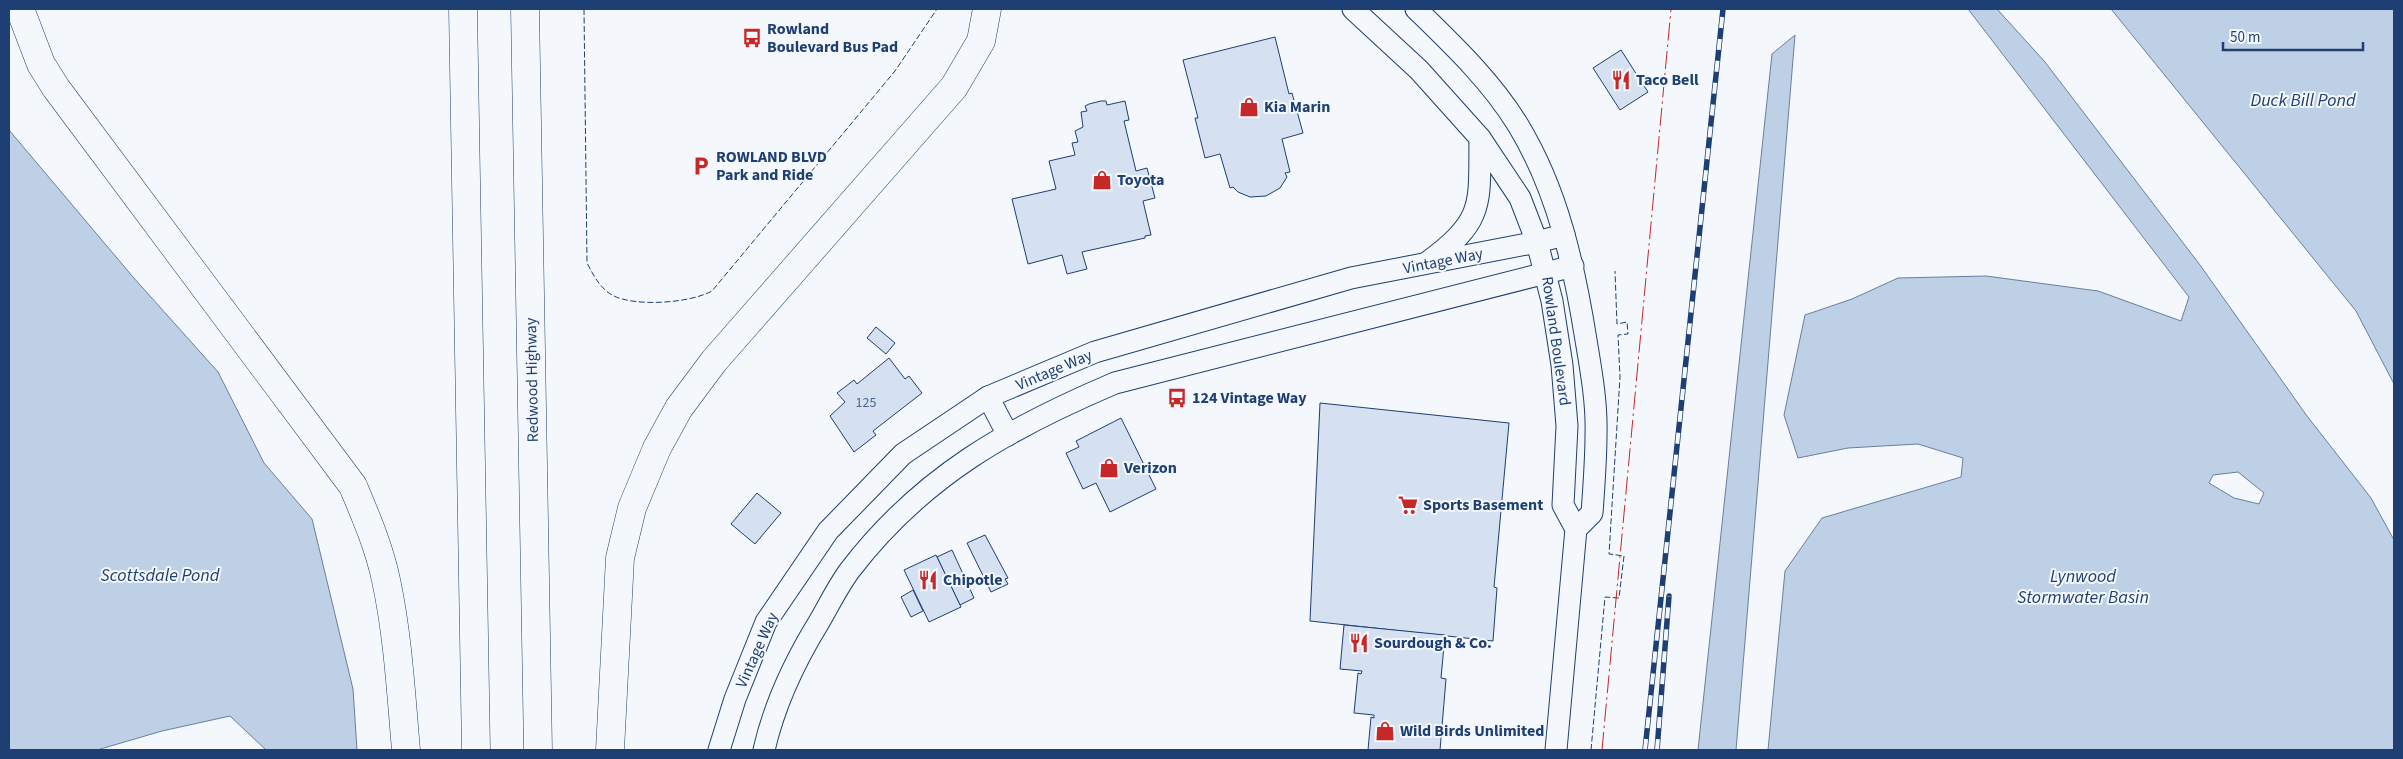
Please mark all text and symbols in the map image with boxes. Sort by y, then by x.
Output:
place label: Rowland Boulevard Bus Pad [767,18,898,58]
scale bar [2223,20,2363,52]
bus stop icon: Rowland Boulevard Bus Pad [741,27,763,49]
text: 50 m [2230,27,2260,48]
restaurant icon: Taco Bell [1610,69,1632,91]
place label: Taco Bell [1636,69,1699,91]
water label: Duck Bill Pond [2250,88,2356,113]
shop icon: Kia Marin [1238,96,1260,118]
place label: Kia Marin [1264,96,1330,118]
place label: ROWLAND BLVD Park and Ride [716,146,827,186]
parking icon: ROWLAND BLVD Park and Ride [690,155,712,177]
shop icon: Toyota [1091,169,1113,191]
place label: Toyota [1117,169,1164,191]
street label: Vintage Way [1401,242,1485,280]
street label: Rowland Boulevard [1536,275,1576,407]
street label: Redwood Highway [520,317,544,443]
street label: Vintage Way [1012,344,1096,396]
bus stop icon: 124 Vintage Way [1166,387,1188,409]
place label: 124 Vintage Way [1192,387,1307,409]
house number: 125 [856,393,876,413]
shop icon: Verizon [1098,457,1120,479]
place label: Verizon [1123,457,1177,479]
supermarket icon: Sports Basement [1397,494,1419,516]
place label: Sports Basement [1423,494,1543,516]
water label: Scottsdale Pond [101,563,220,588]
water label: Lynwood Stormwater Basin [2017,564,2149,610]
restaurant icon: Chipotle [917,569,939,591]
place label: Chipotle [943,569,1002,591]
street label: Vintage Way [730,608,784,691]
restaurant icon: Sourdough & Co. [1348,632,1370,654]
place label: Sourdough & Co. [1374,632,1492,654]
shop icon: Wild Birds Unlimited [1374,720,1396,742]
place label: Wild Birds Unlimited [1400,720,1544,742]

